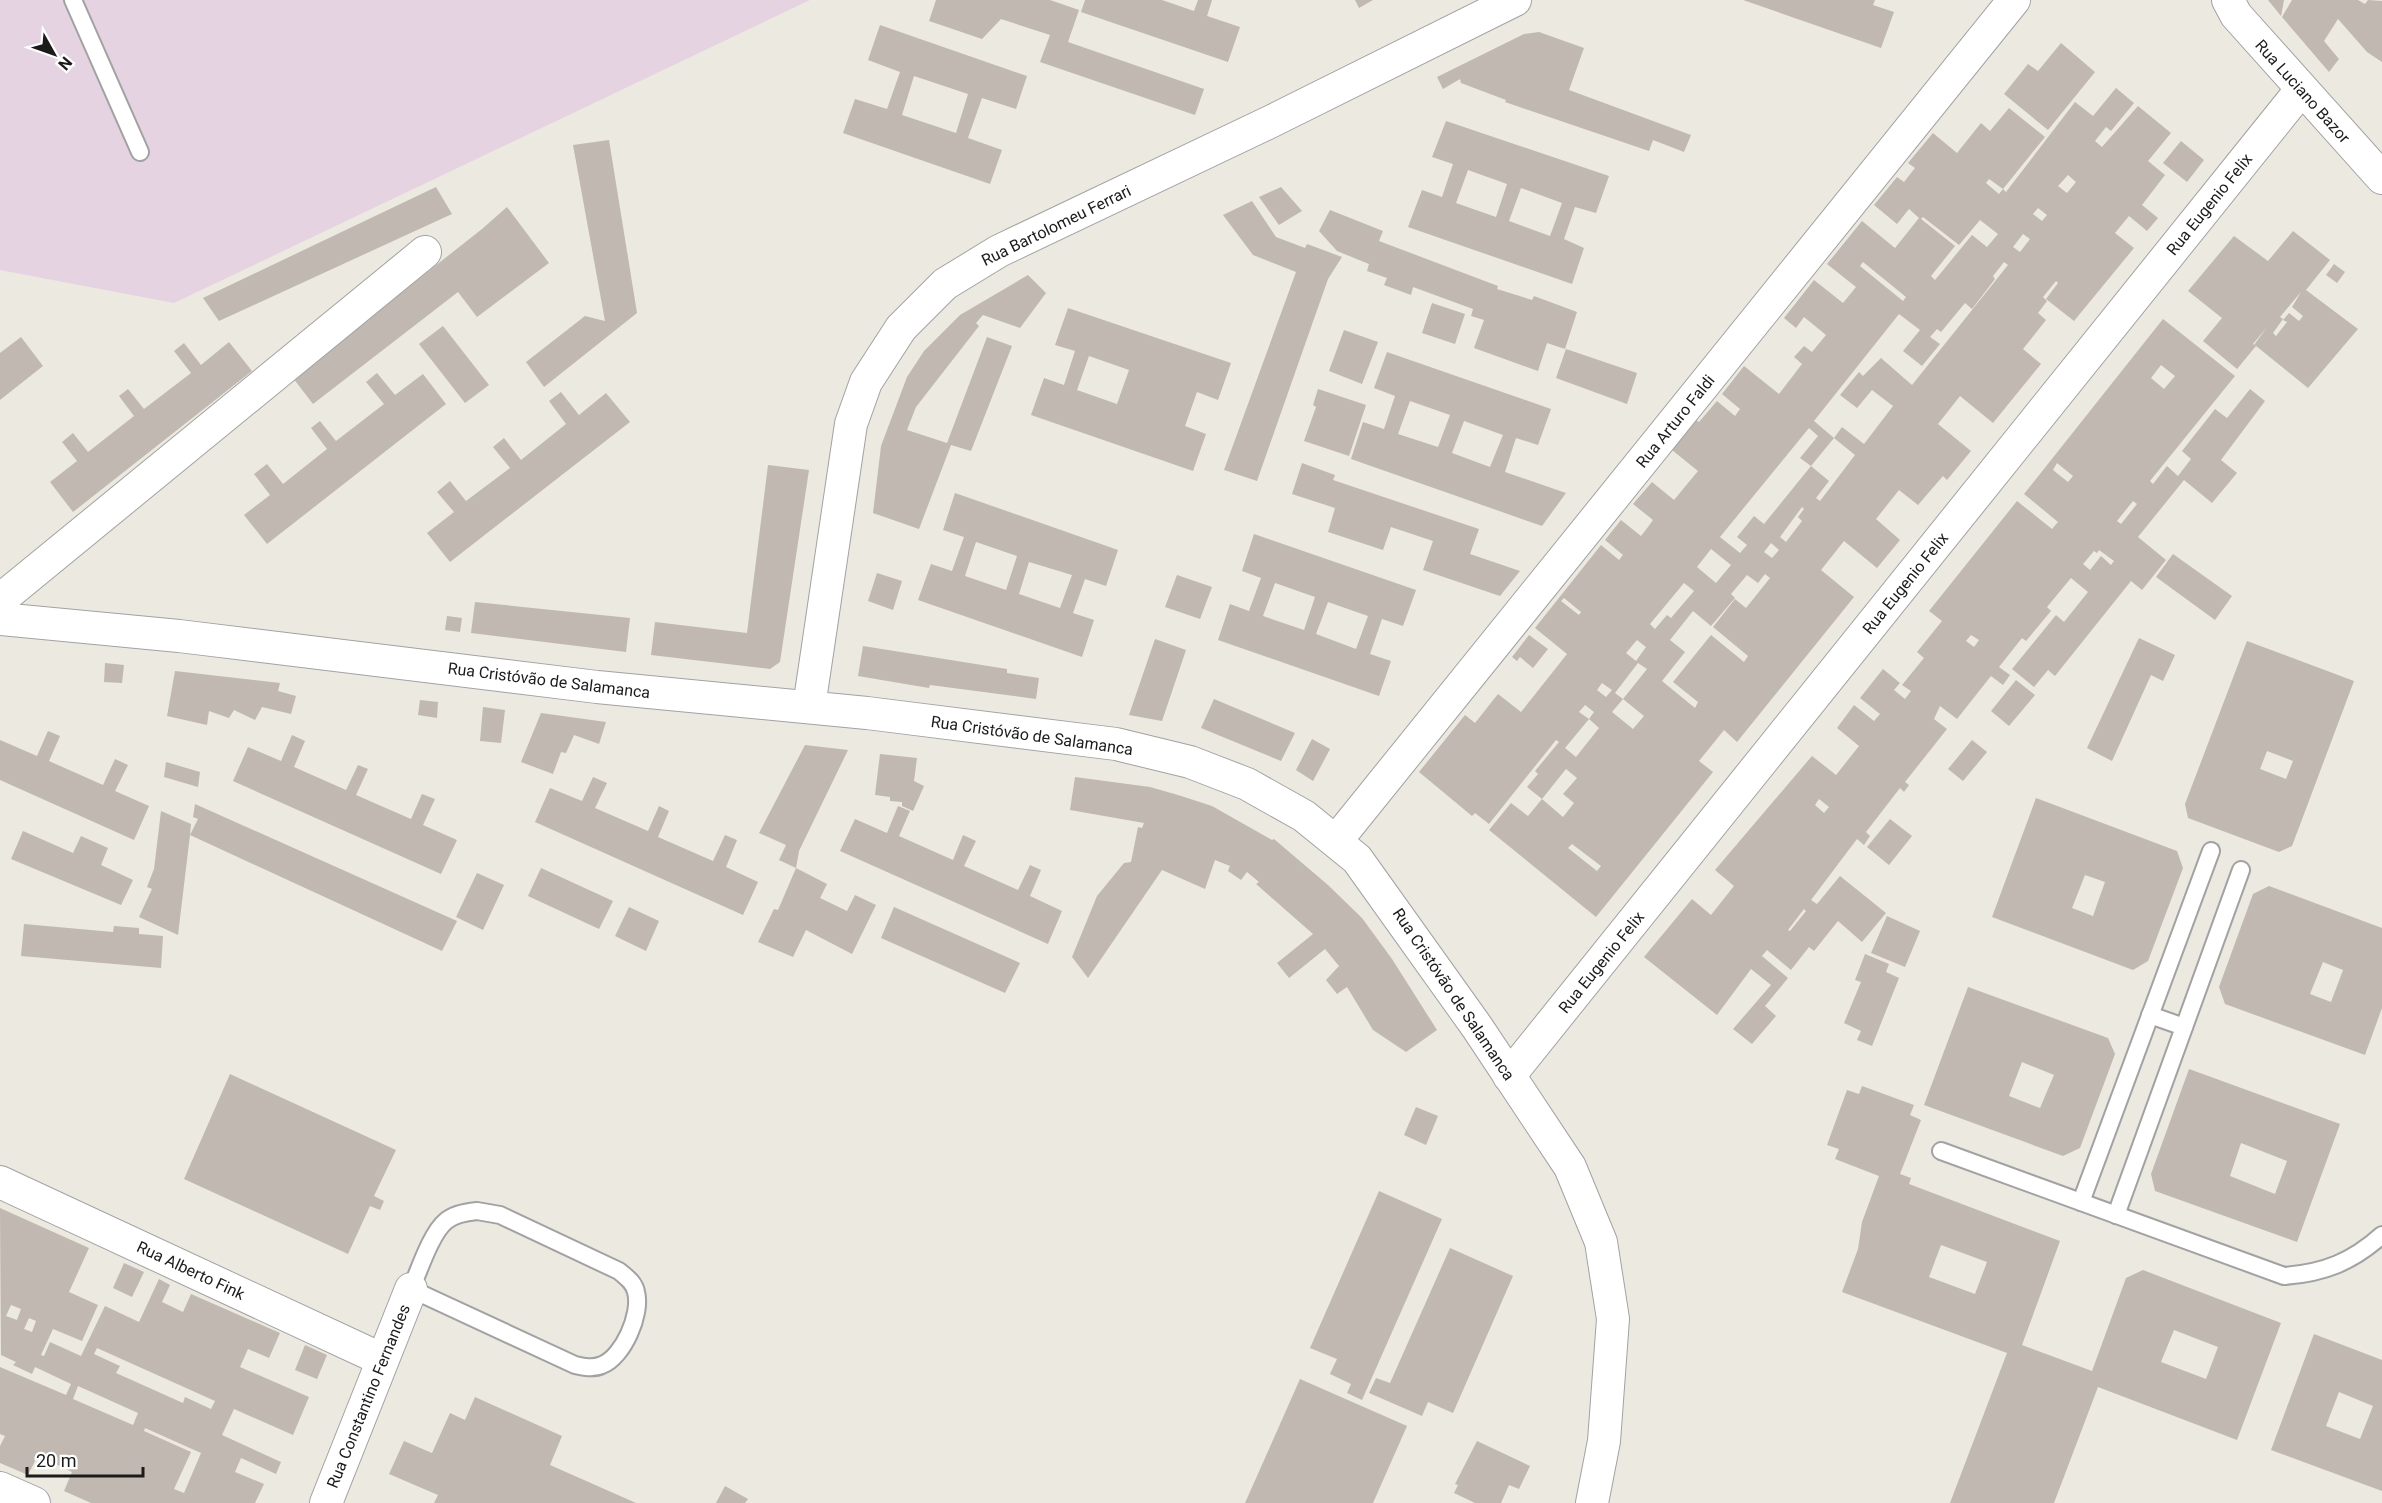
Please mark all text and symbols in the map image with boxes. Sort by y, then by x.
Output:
north arrow [24,24,84,84]
street label: Rua Luciano Bazor [2251,36,2354,147]
text: N [54,53,76,74]
street label: Rua Eugenio Felix [2163,150,2256,259]
street label: Rua Bartolomeu Ferrari [978,181,1134,270]
street label: Rua Arturo Faldi [1632,371,1719,472]
street label: Rua Eugenio Felix [1859,529,1952,638]
street label: Rua Cristóvão de Salamanca [447,659,651,702]
street label: Rua Cristóvão de Salamanca [930,712,1134,759]
street label: Rua Cristóvão de Salamanca [1389,904,1518,1084]
street label: Rua Eugenio Felix [1555,908,1648,1017]
street label: Rua Alberto Fink [134,1237,249,1304]
street label: Rua Constantino Fernandes [323,1302,414,1491]
scale bar [27,1440,142,1478]
text: 20 m [36,1450,76,1471]

